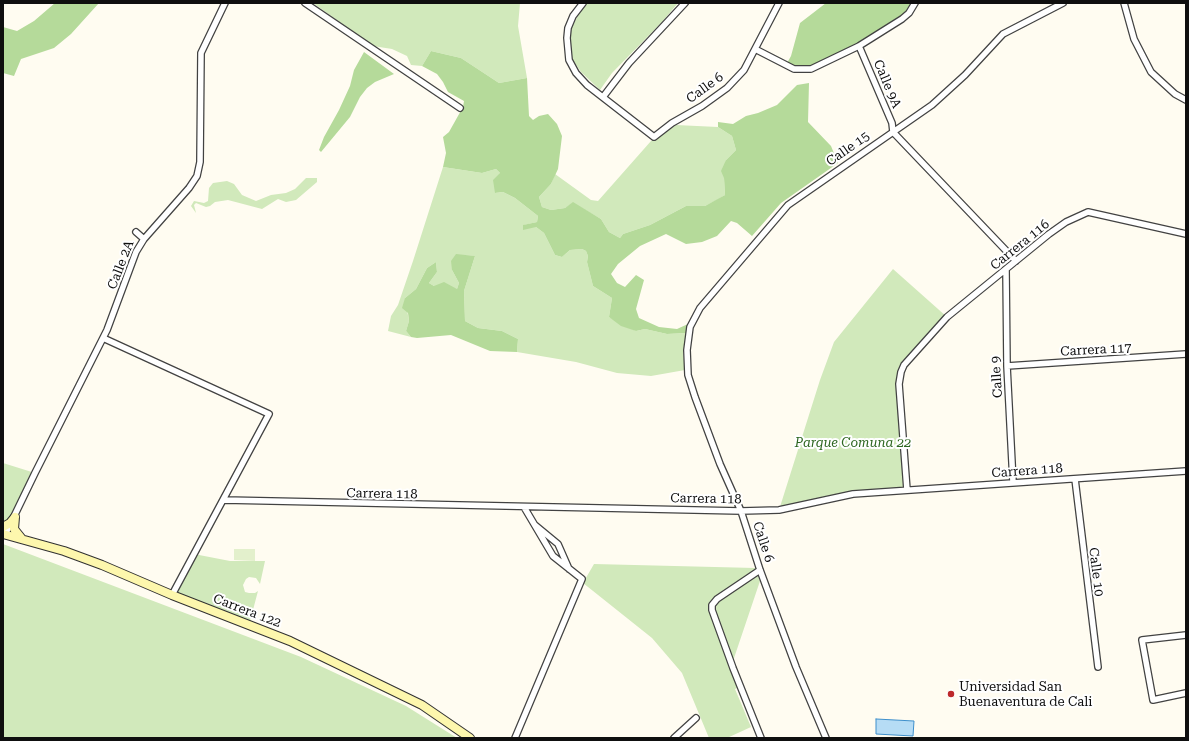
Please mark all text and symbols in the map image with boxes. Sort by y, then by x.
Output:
street label: Calle 9A [870,57,904,111]
street label: Calle 6 [683,69,727,107]
street label: Calle 15 [823,128,873,170]
street label: Carrera 116 [987,216,1053,274]
street label: Calle 2A [105,238,137,292]
street label: Carrera 117 [1060,340,1132,360]
street label: Calle 9 [988,356,1006,398]
park label: Parque Comuna 22 [795,435,911,451]
street label: Carrera 118 [991,461,1063,481]
street label: Carrera 118 [346,486,418,502]
street label: Carrera 118 [670,491,742,507]
street label: Calle 6 [749,520,777,564]
street label: Calle 10 [1085,547,1107,597]
street label: Carrera 122 [211,591,283,631]
place label: Universidad San Buenaventura de Cali [959,679,1093,710]
marker: Universidad San Buenaventura de Cali [946,689,956,699]

